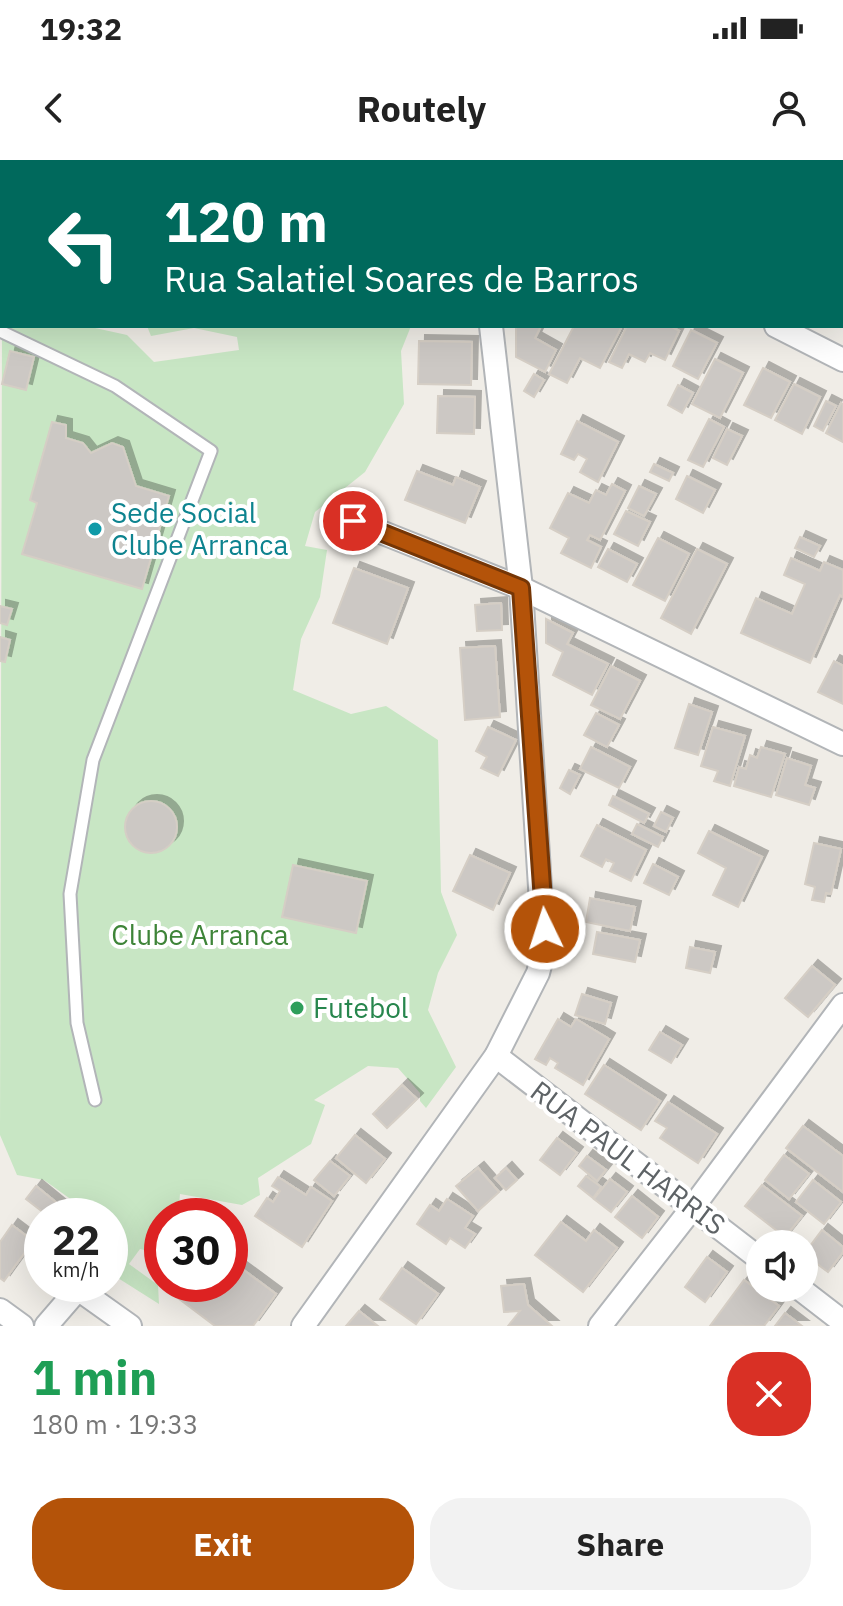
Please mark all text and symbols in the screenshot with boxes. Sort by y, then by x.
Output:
text: 19:32 [40,9,122,48]
text: Routely [357,85,486,132]
icon: back [32,86,76,130]
icon: person [767,86,811,130]
text: 120 m [164,185,328,257]
icon: left [32,192,136,296]
text: Rua Salatiel Soares de Barros [164,255,639,302]
pin [319,487,387,555]
place label: Sede Social Clube Arranca [111,494,288,563]
icon: arrive [331,499,375,543]
marker: Sede Social Clube Arranca [86,520,104,538]
position arrow [503,887,587,971]
park label: Clube Arranca [111,916,289,953]
place label: Futebol [313,989,408,1026]
marker: Futebol [288,999,306,1017]
street label: RUA PAUL HARRIS [523,1072,733,1243]
speed limit sign: 30 [144,1198,248,1302]
text: 22 [52,1214,100,1266]
map controls [746,1230,818,1302]
button: sound [746,1230,818,1302]
text: km/h [52,1256,100,1283]
text: 1 min [32,1346,157,1408]
button: close [727,1352,811,1436]
text: 180 m · 19:33 [32,1407,198,1441]
button: Exit [32,1498,414,1590]
button: Share [430,1498,811,1590]

